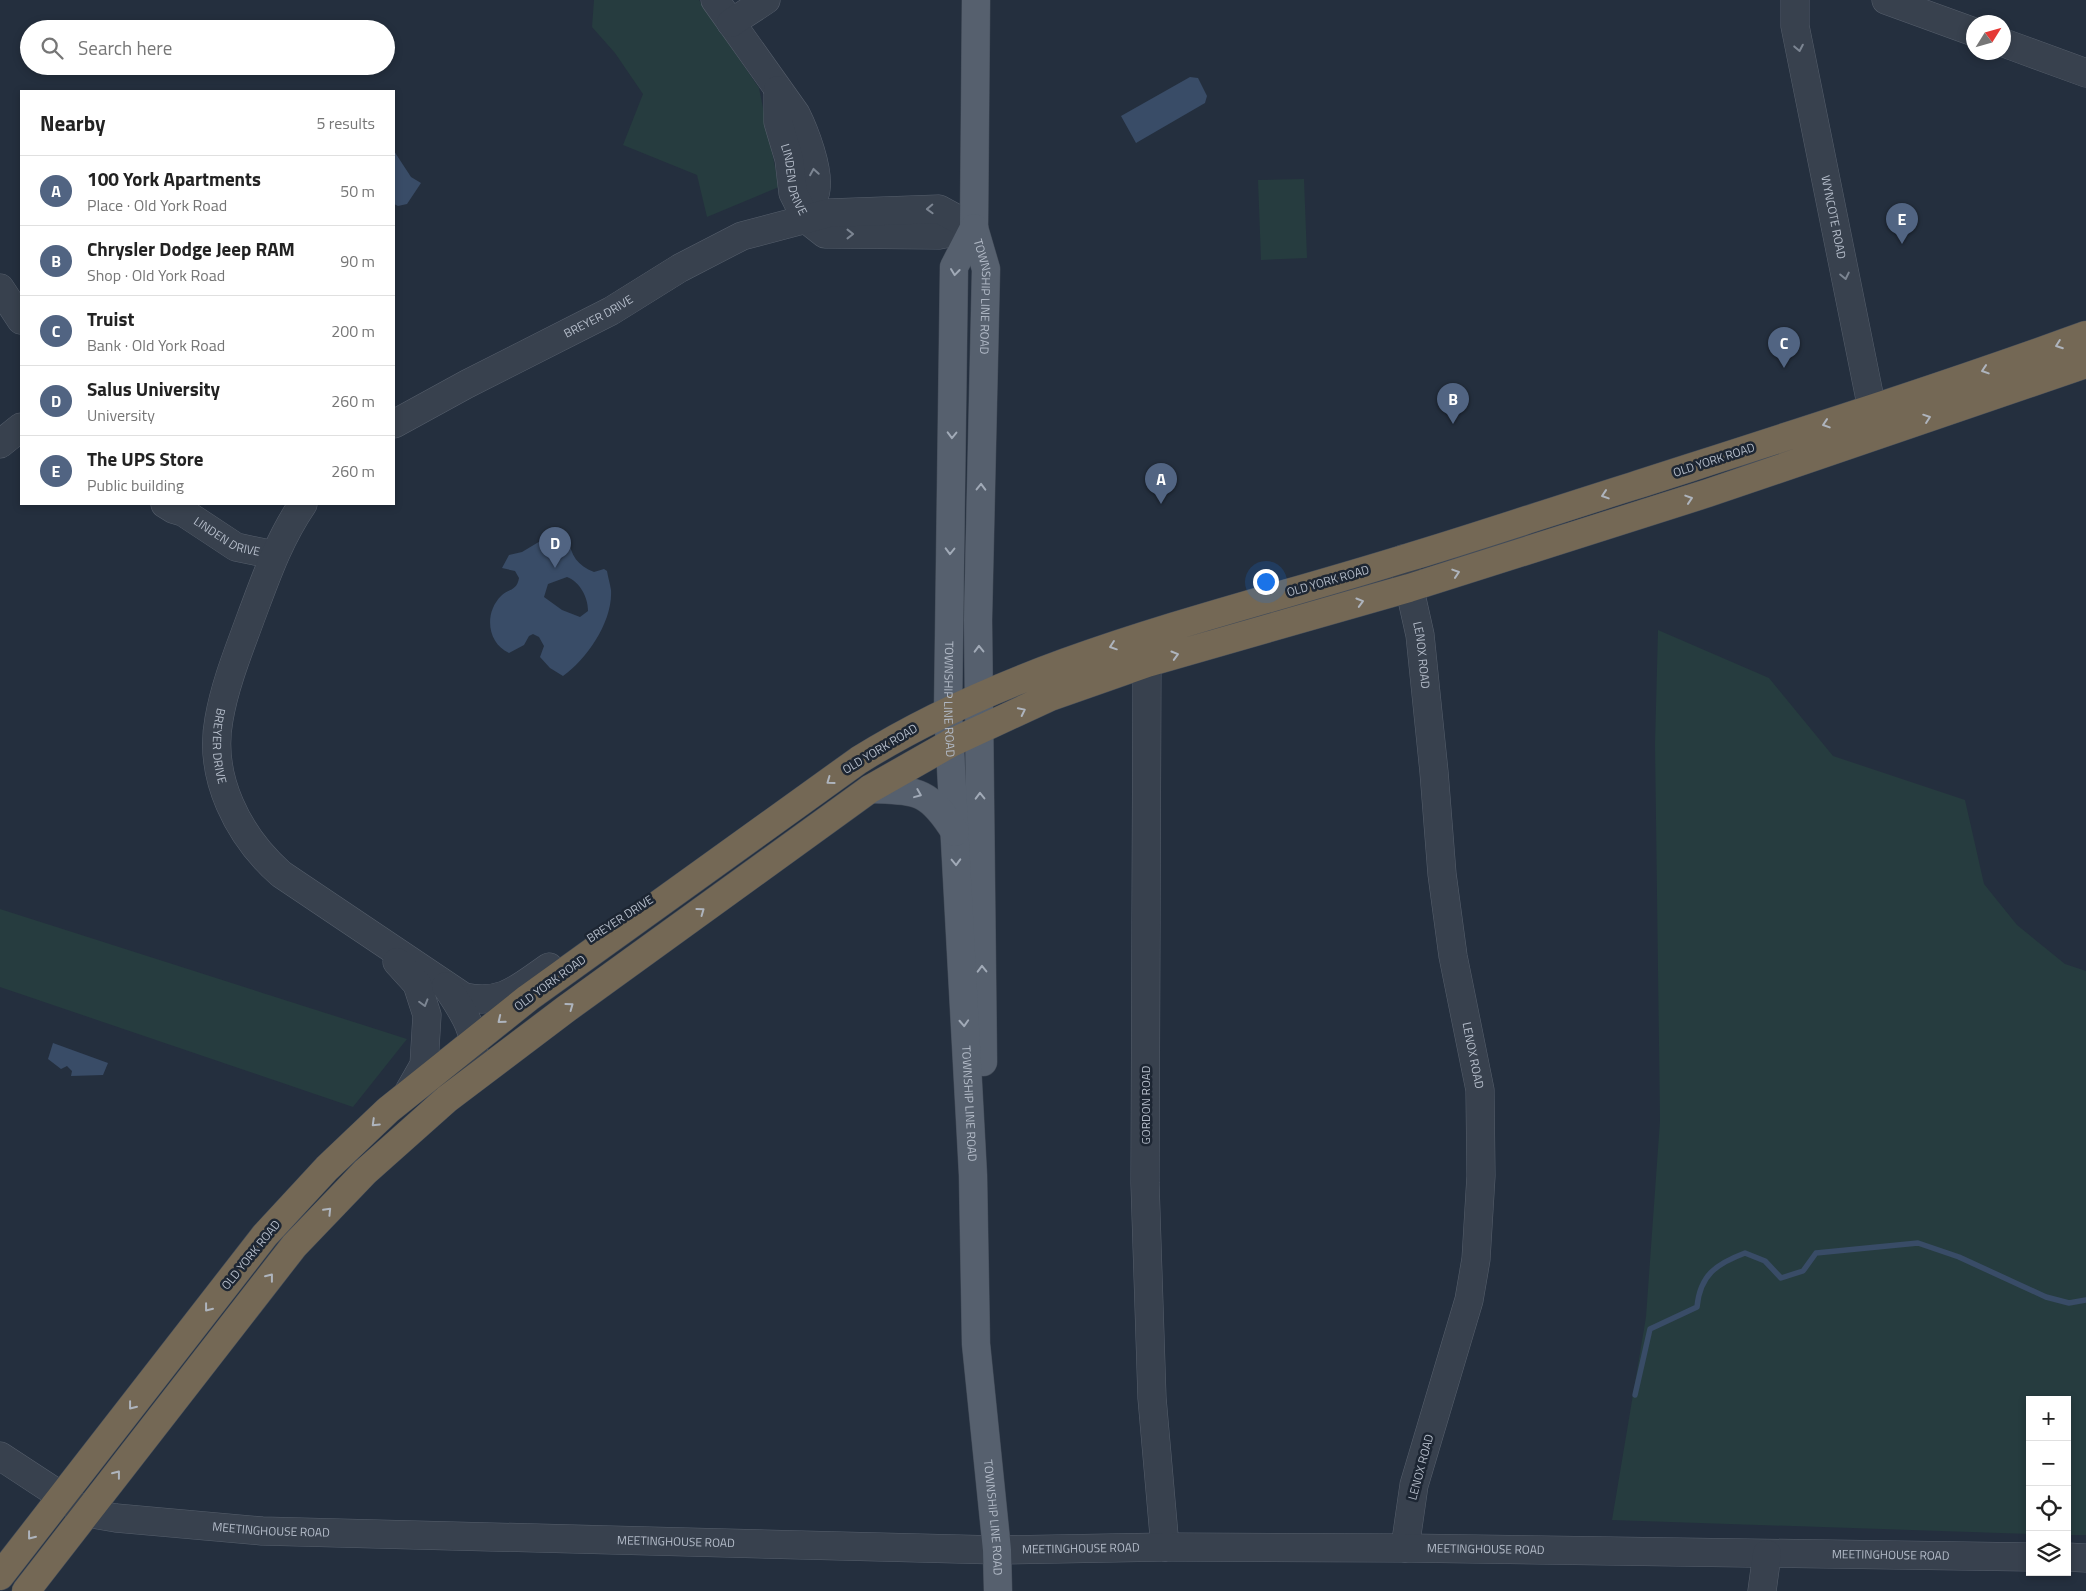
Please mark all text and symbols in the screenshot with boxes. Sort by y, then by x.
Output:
north arrow [1966,15,2011,60]
search box [20,20,395,75]
text: Search here [78,33,172,62]
icon: search [38,34,66,62]
one-way arrow [1794,44,1804,53]
text: Nearby [40,107,105,139]
text: 5 results [316,111,375,135]
street label: LINDEN DRIVE [776,141,813,219]
text: 100 York Apartments [87,164,261,193]
one-way arrow [809,168,820,176]
street label: WYNCOTE ROAD [1816,174,1852,261]
text: A [51,179,61,203]
text: 50 m [340,179,375,203]
text: Place · Old York Road [87,193,227,217]
pin: E [1886,203,1918,244]
one-way arrow [925,204,933,215]
one-way arrow [846,229,854,239]
text: Chrysler Dodge Jeep RAM [87,234,295,263]
street label: TOWNSHIP LINE ROAD [969,237,996,355]
text: B [51,249,61,273]
text: 90 m [340,249,375,273]
text: Shop · Old York Road [87,263,225,287]
one-way arrow [950,269,961,277]
one-way arrow [1839,272,1850,281]
street label: BREYER DRIVE [560,289,637,342]
text: Truist [87,304,134,333]
text: C [52,319,60,343]
text: 200 m [331,319,375,343]
pin: C [1768,327,1800,368]
text: Bank · Old York Road [87,333,225,357]
one-way arrow [2055,339,2063,349]
one-way arrow [1981,364,1990,374]
text: Salus University [87,374,220,403]
pin: B [1437,383,1469,424]
text: D [51,389,61,413]
text: 260 m [331,389,375,413]
text: University [87,403,155,427]
one-way arrow [1922,414,1931,424]
one-way arrow [1822,418,1831,428]
one-way arrow [947,431,957,439]
street label: OLD YORK ROAD [1670,437,1757,482]
text: The UPS Store [87,444,204,473]
text: E [52,459,60,483]
text: 260 m [331,459,375,483]
pin: A [1145,463,1177,504]
text: Public building [87,473,184,497]
one-way arrow [976,482,986,490]
one-way arrow [1601,489,1609,499]
one-way arrow [1684,494,1692,504]
street label: LINDEN DRIVE [190,512,262,561]
pin: D [539,527,571,568]
one-way arrow [945,548,955,555]
street label: OLD YORK ROAD [1284,560,1372,601]
your location [1253,569,1279,595]
one-way arrow [1451,569,1459,579]
one-way arrow [1355,598,1364,608]
street label: LENOX ROAD [1408,619,1435,690]
one-way arrow [1109,640,1118,650]
street label: TOWNSHIP LINE ROAD [939,641,960,758]
one-way arrow [973,645,984,653]
one-way arrow [1170,651,1178,661]
street label: BREYER DRIVE [208,706,232,786]
one-way arrow [1017,707,1026,717]
street label: OLD YORK ROAD [838,718,921,779]
one-way arrow [827,774,836,784]
one-way arrow [913,788,922,798]
one-way arrow [975,792,985,800]
one-way arrow [951,858,961,866]
street label: BREYER DRIVE [583,890,657,947]
one-way arrow [695,908,705,917]
street label: OLD YORK ROAD [510,950,590,1015]
one-way arrow [977,965,988,973]
one-way arrow [419,998,429,1006]
one-way arrow [564,1003,574,1012]
one-way arrow [498,1015,507,1023]
one-way arrow [958,1020,969,1028]
street label: LENOX ROAD [1458,1020,1490,1091]
street label: TOWNSHIP LINE ROAD [957,1045,982,1162]
street label: GORDON ROAD [1136,1065,1155,1145]
one-way arrow [372,1117,381,1126]
one-way arrow [322,1208,331,1217]
street label: OLD YORK ROAD [216,1215,285,1294]
one-way arrow [264,1274,272,1283]
one-way arrow [206,1302,214,1311]
map controls [2026,1396,2071,1576]
button: + [2026,1396,2071,1441]
one-way arrow [130,1400,138,1409]
street label: LENOX ROAD [1403,1432,1439,1502]
button: − [2026,1441,2071,1486]
street label: TOWNSHIP LINE ROAD [979,1459,1008,1576]
one-way arrow [111,1471,120,1480]
button: locate [2026,1486,2071,1531]
street label: MEETINGHOUSE ROAD [211,1517,330,1542]
street label: MEETINGHOUSE ROAD [617,1530,735,1552]
one-way arrow [28,1531,37,1540]
button: layers [2026,1531,2071,1576]
street label: MEETINGHOUSE ROAD [1022,1537,1140,1559]
street label: MEETINGHOUSE ROAD [1427,1538,1545,1559]
street label: MEETINGHOUSE ROAD [1832,1544,1950,1565]

